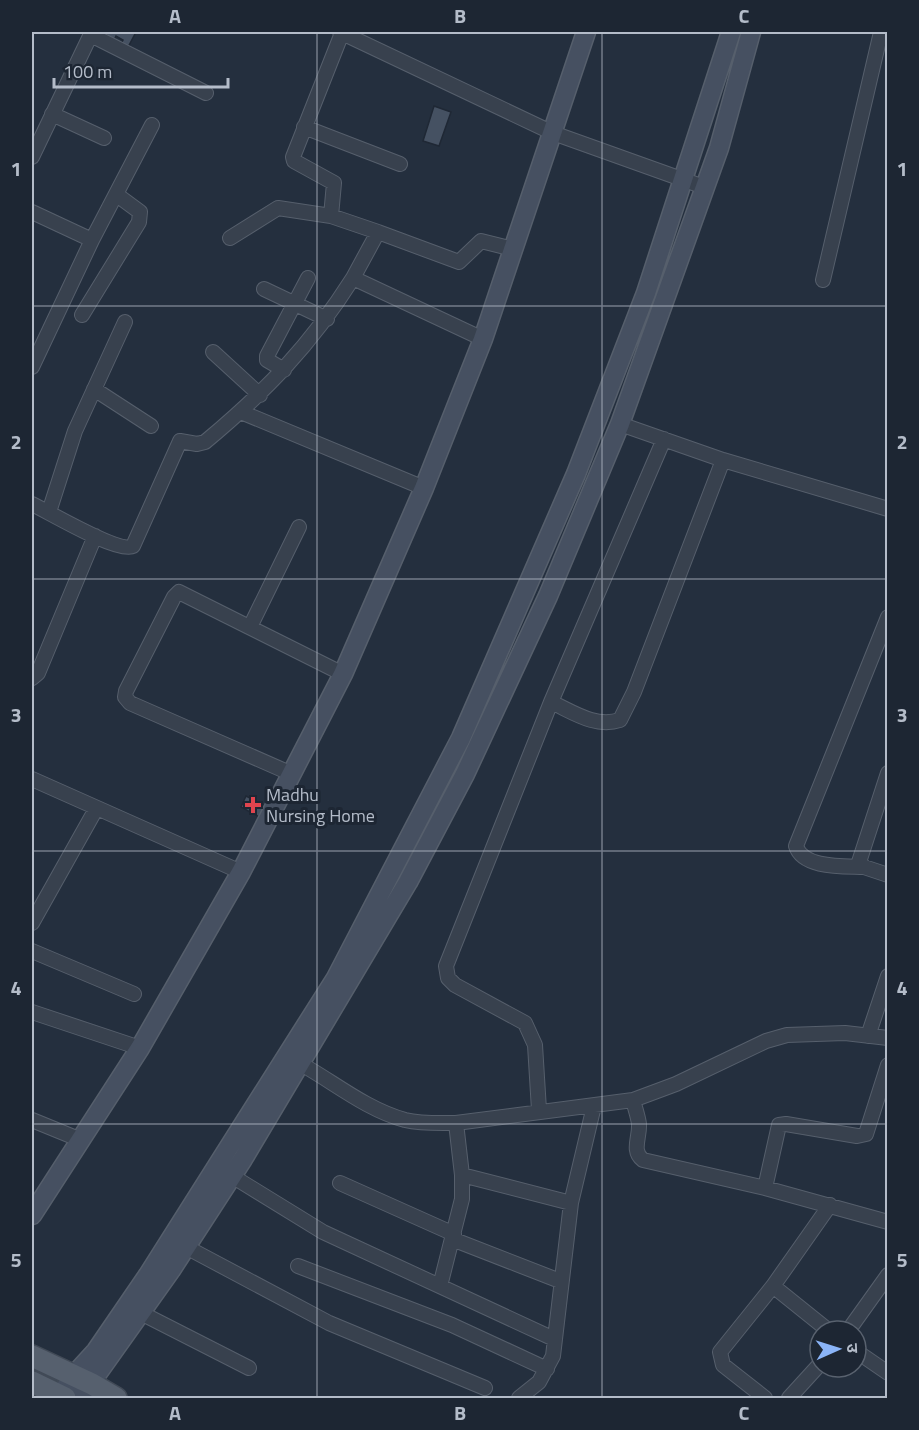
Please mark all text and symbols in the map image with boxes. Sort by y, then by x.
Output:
text: A [169,0,181,31]
text: B [454,0,466,31]
text: C [739,0,750,31]
scale bar [54,51,228,89]
text: 100 m [63,58,112,85]
text: 1 [10,153,22,184]
text: 1 [896,153,908,184]
text: 2 [10,426,22,457]
text: 2 [896,426,908,457]
text: 3 [10,699,22,730]
text: 3 [896,699,908,730]
place label: Madhu Nursing Home [266,781,375,829]
marker: Madhu Nursing Home [244,796,262,814]
text: 4 [10,972,22,1003]
text: 4 [896,972,908,1003]
text: 5 [10,1244,22,1275]
text: 5 [896,1244,908,1275]
north arrow [808,1319,868,1379]
text: उ [841,1343,865,1354]
text: A [169,1397,181,1428]
text: B [454,1397,466,1428]
text: C [739,1397,750,1428]

